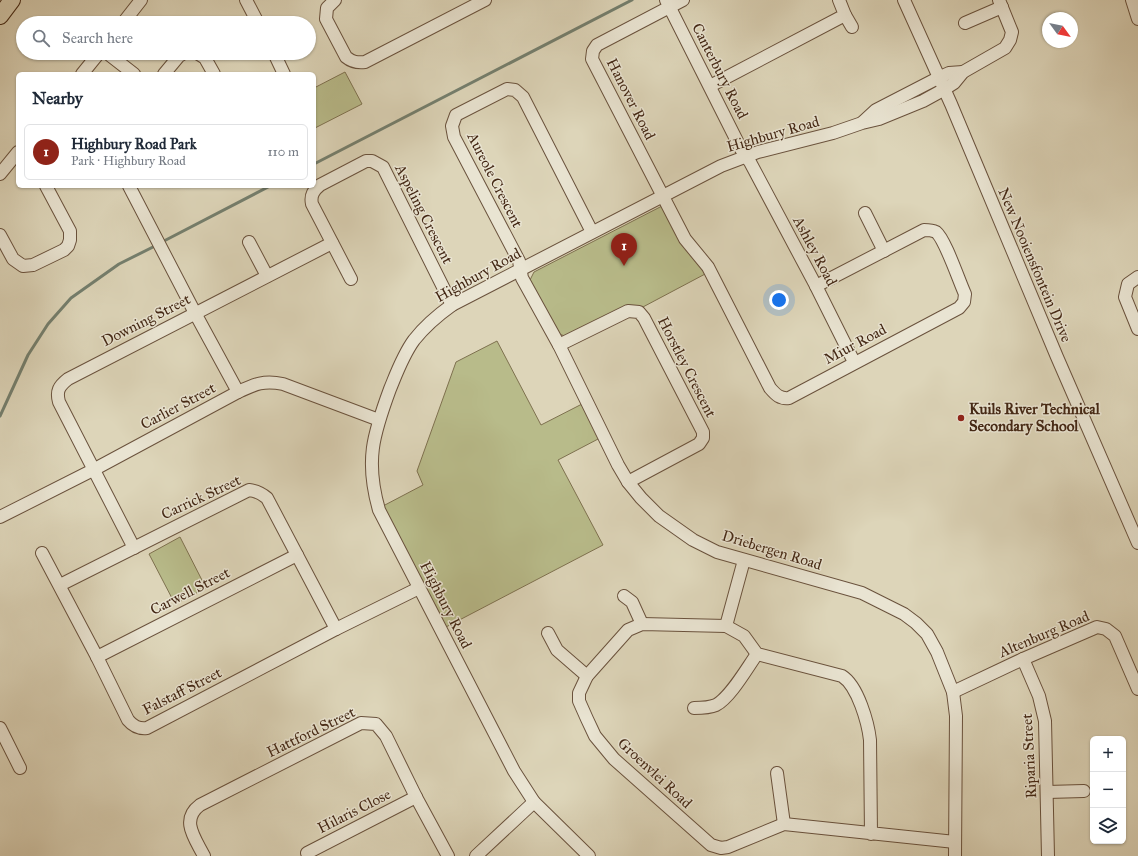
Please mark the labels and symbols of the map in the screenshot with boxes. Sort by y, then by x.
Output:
north arrow [1042,12,1078,48]
street label: Canterbury Road [688,20,752,122]
street label: Hanover Road [603,55,659,143]
street label: Highbury Road [725,112,822,156]
street label: Aureole Crescent [463,129,527,231]
street label: Aspeling Crescent [391,160,457,267]
street label: New Nooiensfontein Drive [994,185,1076,345]
street label: Ashley Road [789,212,841,289]
pin: 1 [611,233,637,266]
street label: Highbury Road [432,244,525,306]
street label: Downing Street [99,290,194,350]
your location [769,290,789,310]
street label: Horstley Crescent [654,314,720,421]
street label: Miur Road [821,320,890,368]
street label: Carlier Street [137,378,219,433]
place label: Kuils River Technical Secondary School [969,400,1101,436]
marker: Kuils River Technical Secondary School [956,413,966,423]
street label: Carrick Street [158,470,244,523]
street label: Driebergen Road [720,526,825,574]
street label: Highbury Road [416,558,476,652]
street label: Carwell Street [147,563,233,619]
street label: Altenburg Road [995,607,1092,662]
street label: Falstaff Street [139,663,225,719]
street label: Hattford Street [264,703,359,761]
street label: Riparia Street [1018,712,1040,799]
street label: Groenvlei Road [614,734,696,812]
street label: Hilaris Close [314,785,394,837]

